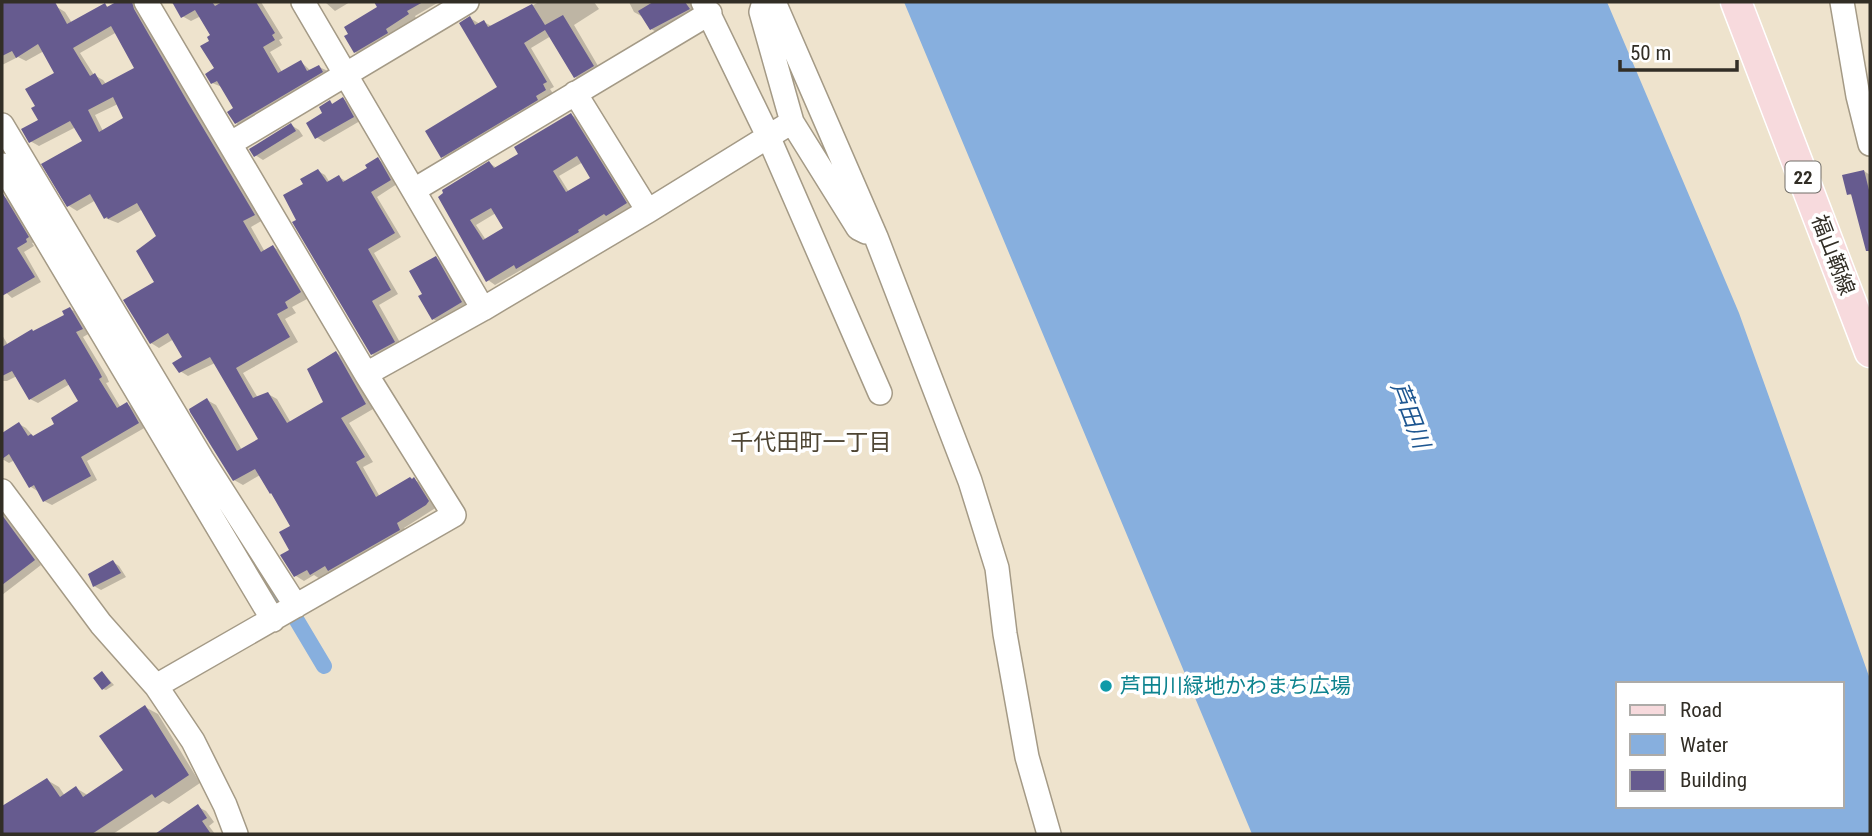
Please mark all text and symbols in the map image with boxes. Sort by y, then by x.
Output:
scale bar [1620,28,1737,72]
text: 50 m [1630,41,1671,65]
road number: 22 [1786,162,1820,192]
street label: 福山鞆線 [1807,211,1859,299]
water label: 芦田川 [1385,378,1436,455]
district label: 千代田町一丁目 [731,429,892,456]
place label: 芦田川緑地かわまち広場 [1120,674,1351,698]
marker: 芦田川緑地かわまち広場 [1098,678,1114,694]
legend [1616,682,1844,808]
text: Road [1680,698,1722,722]
text: Water [1680,733,1728,757]
text: Building [1680,768,1747,792]

